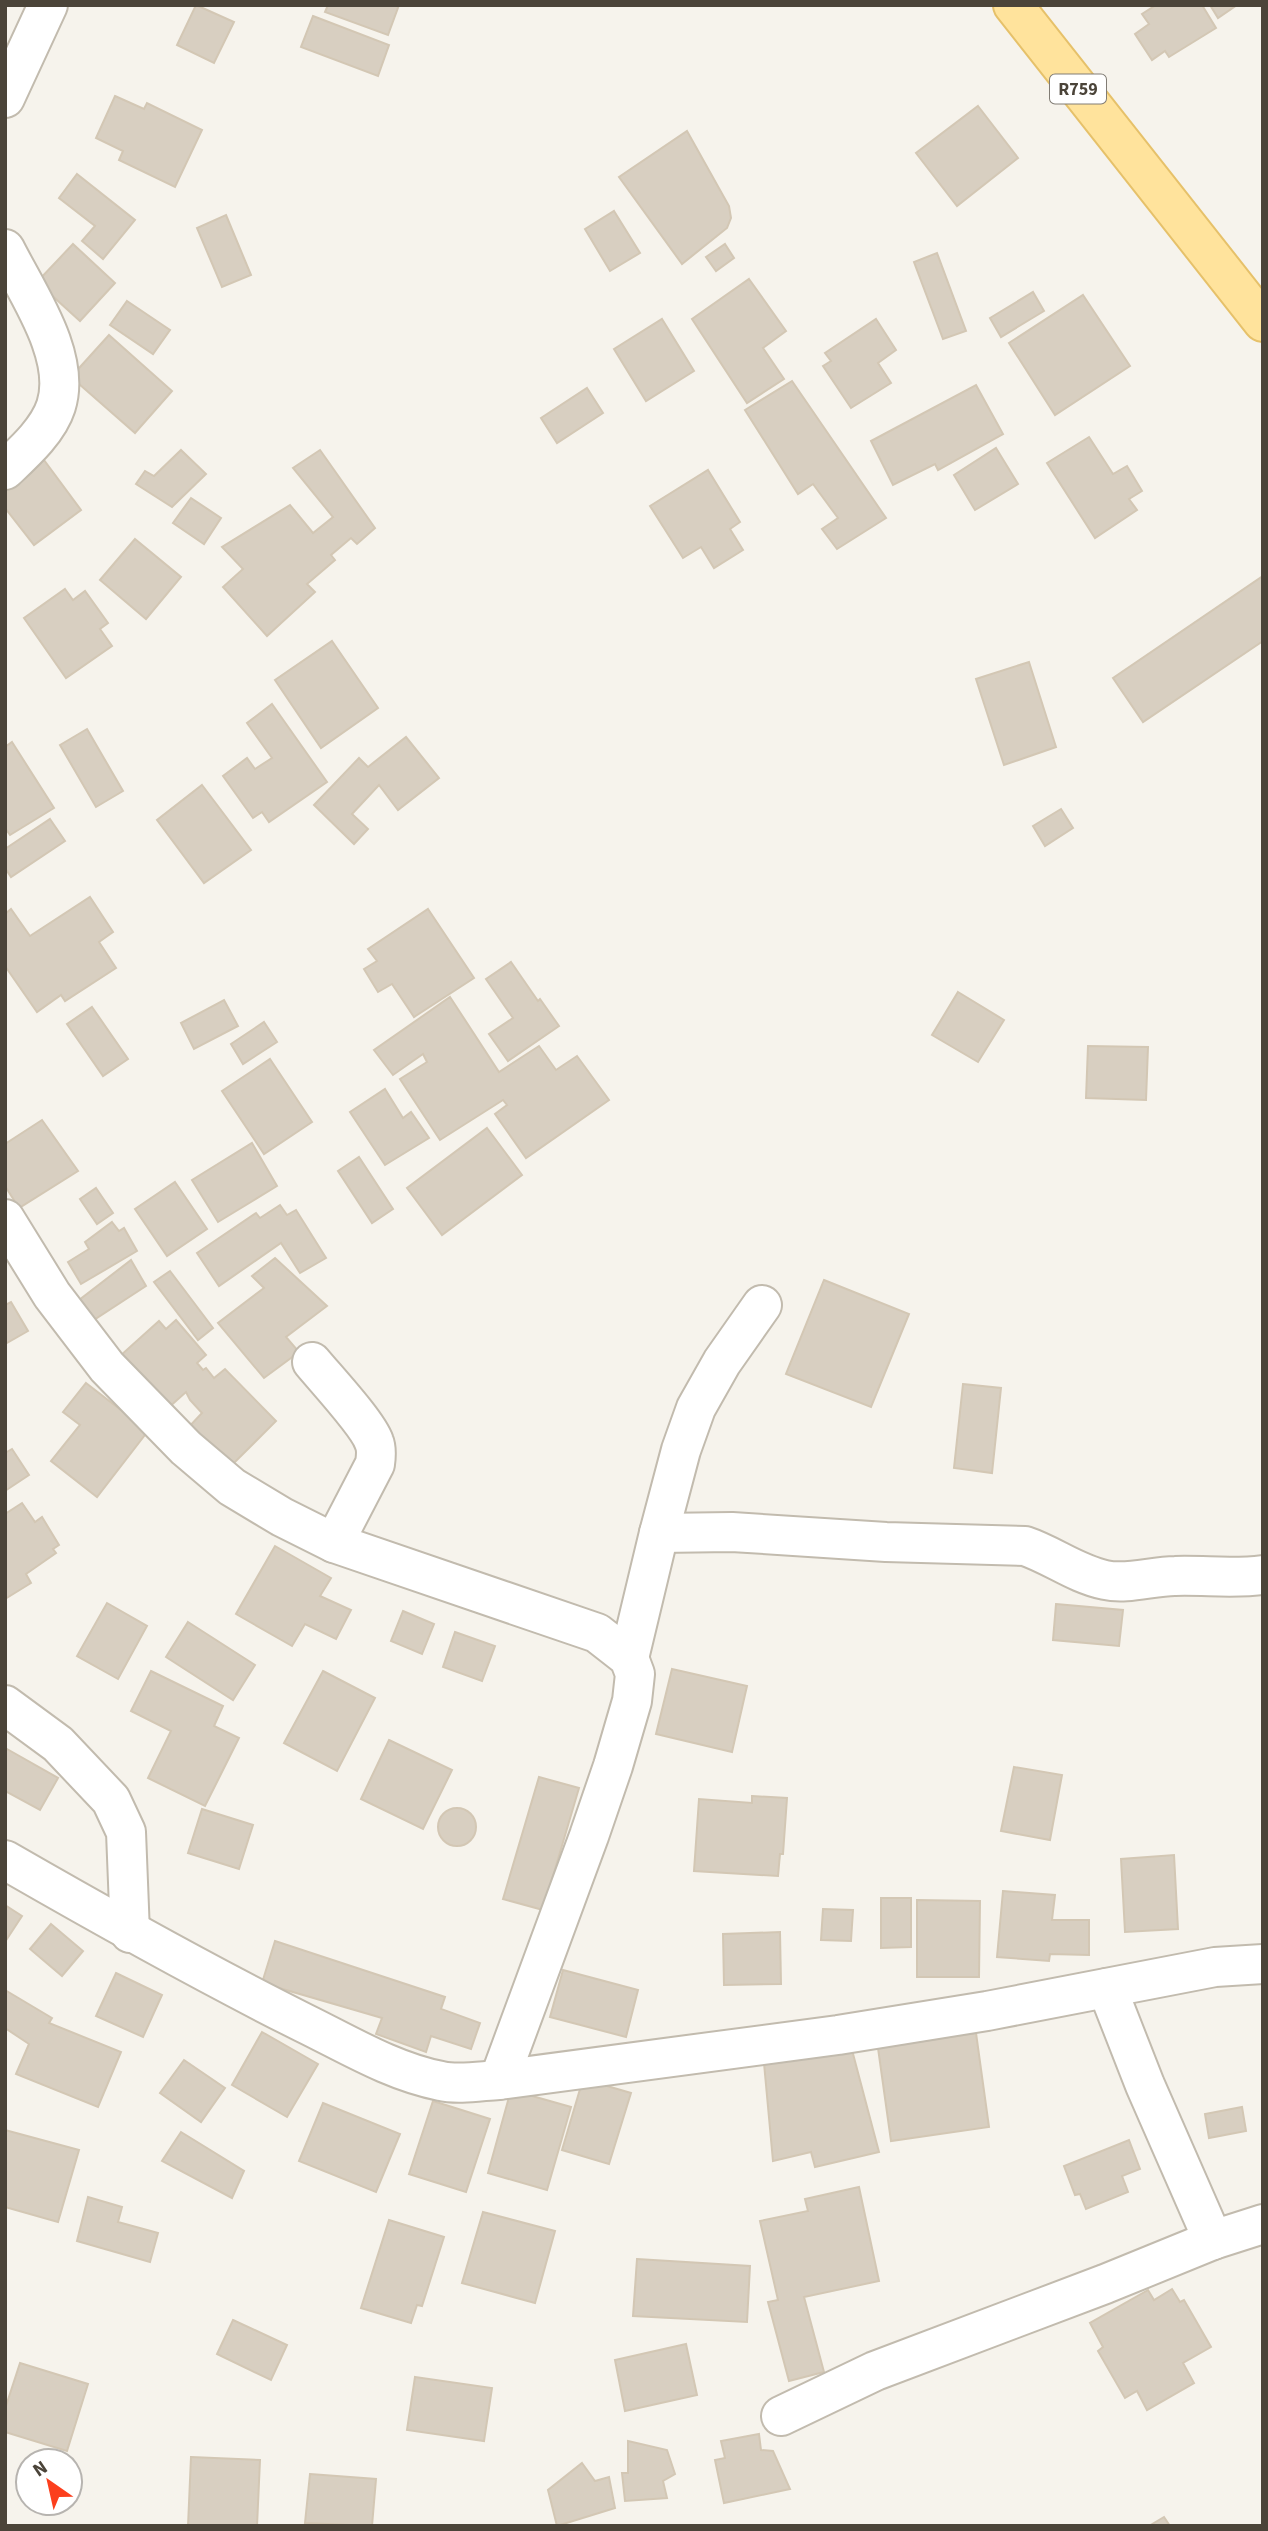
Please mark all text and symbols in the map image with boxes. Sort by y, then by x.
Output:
road number: R759 [1050,74,1106,104]
north arrow [14,2447,84,2517]
text: N [28,2454,53,2484]

